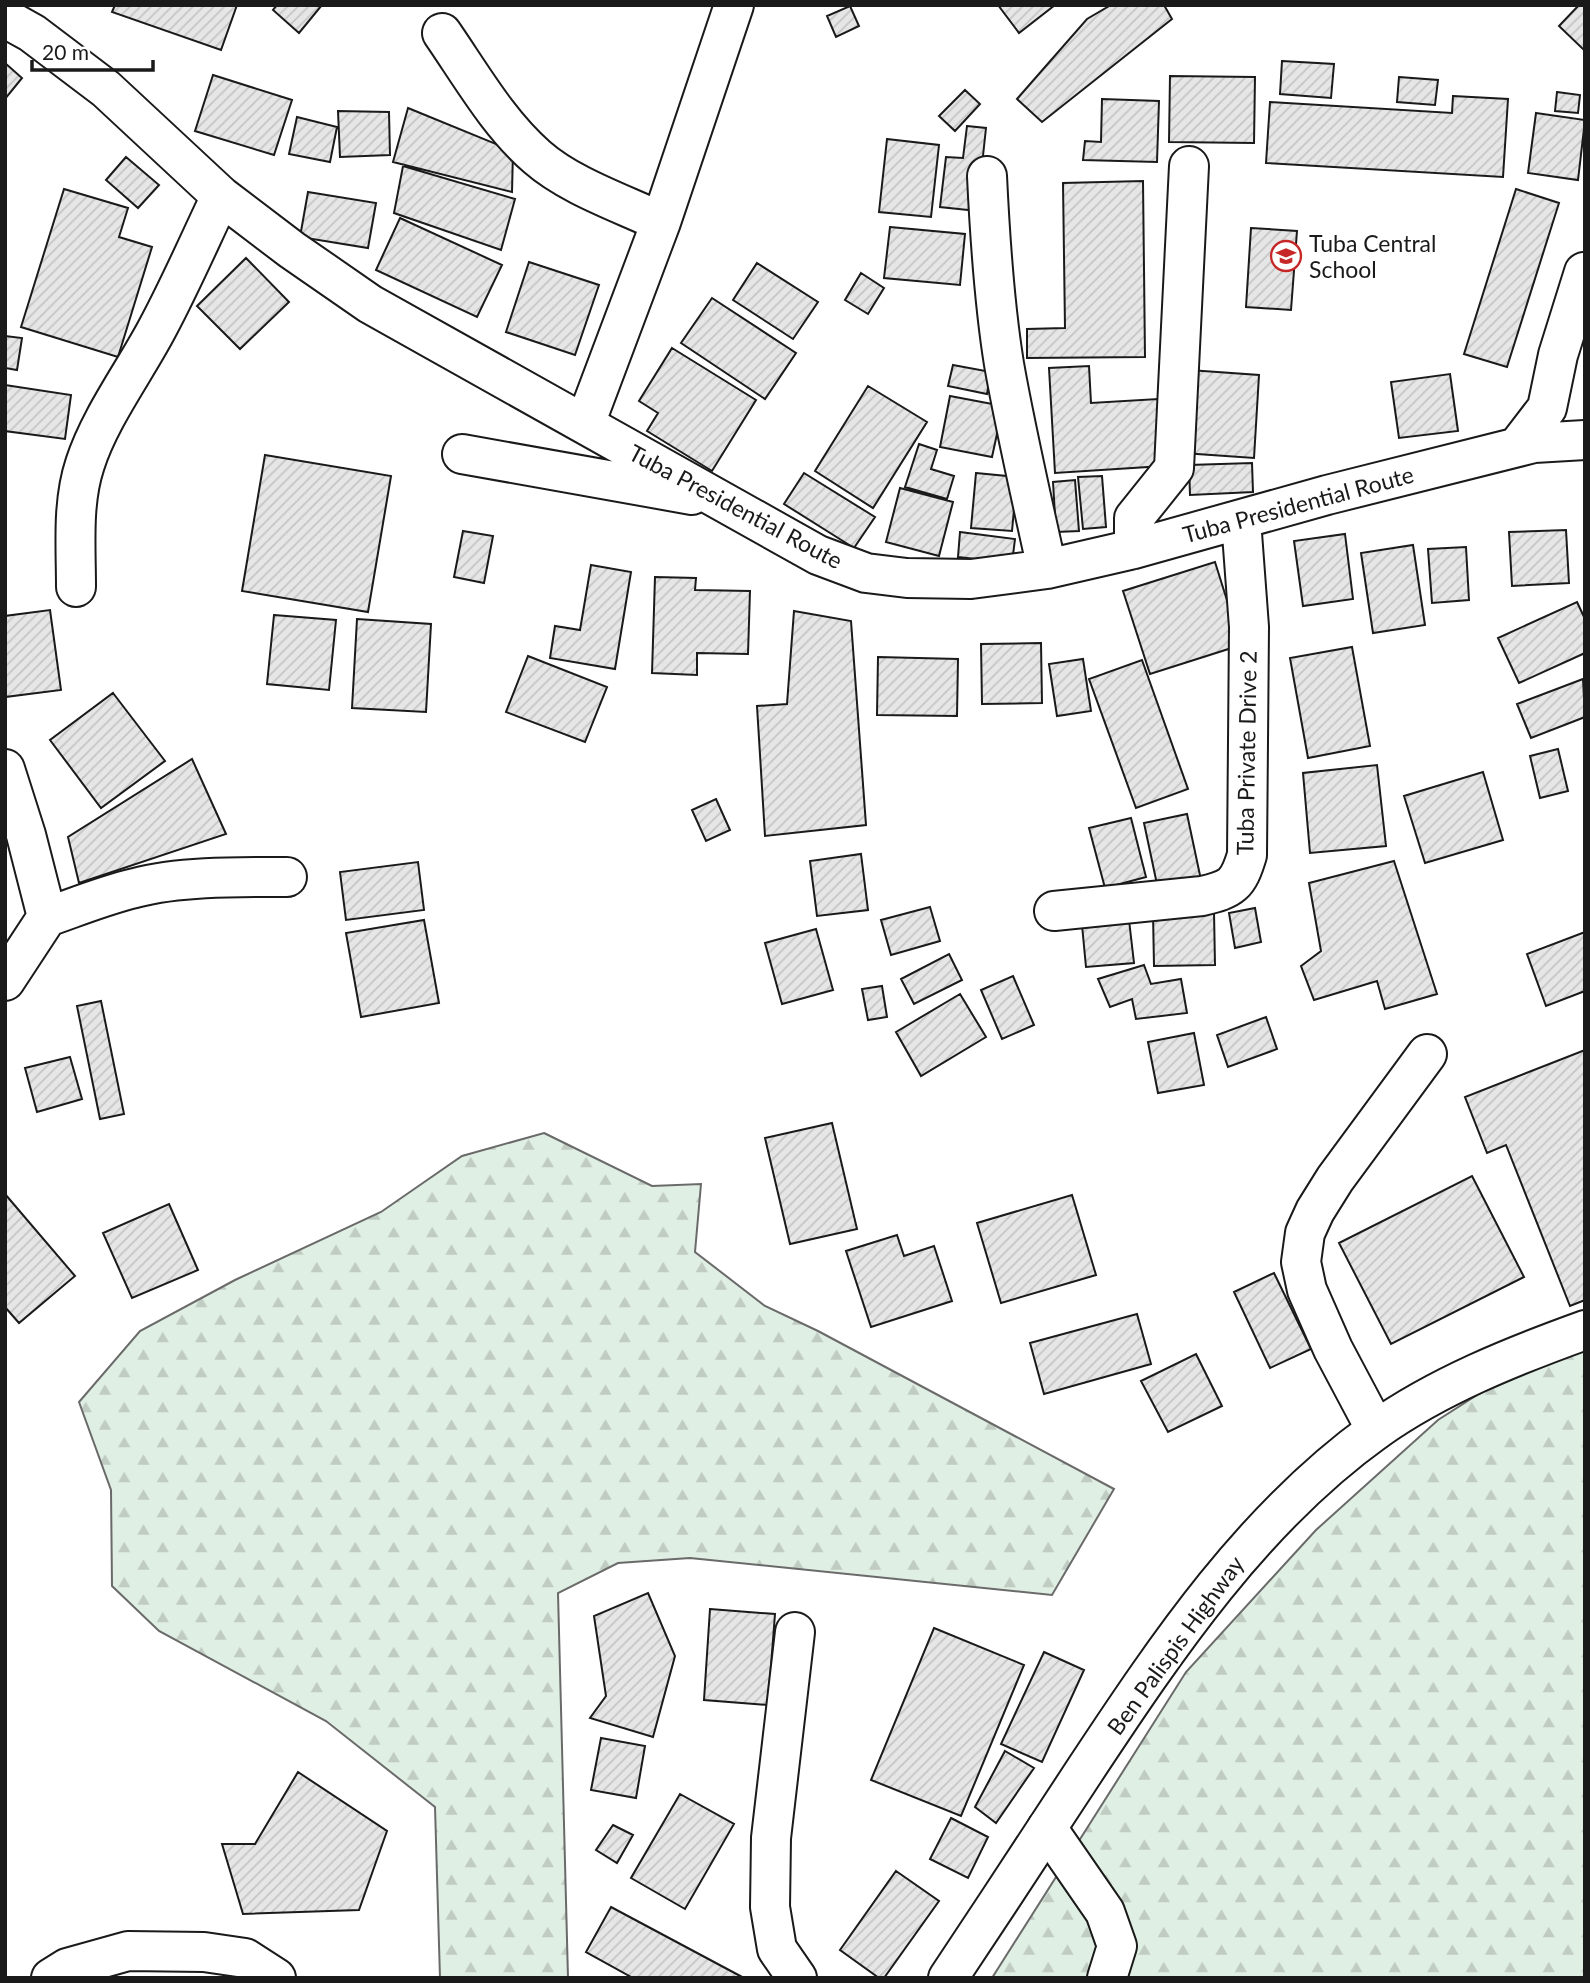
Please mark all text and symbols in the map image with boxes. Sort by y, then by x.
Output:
scale bar [32,28,152,72]
text: 20 m [42,39,89,64]
place label: Tuba Central School [1309,229,1436,283]
school or university icon: Tuba Central School [1269,239,1303,273]
street label: Tuba Presidential Route [624,438,848,574]
street label: Tuba Presidential Route [1180,460,1416,548]
street label: Tuba Private Drive 2 [1230,650,1262,856]
street label: Ben Palispis Highway [1101,1550,1249,1740]

